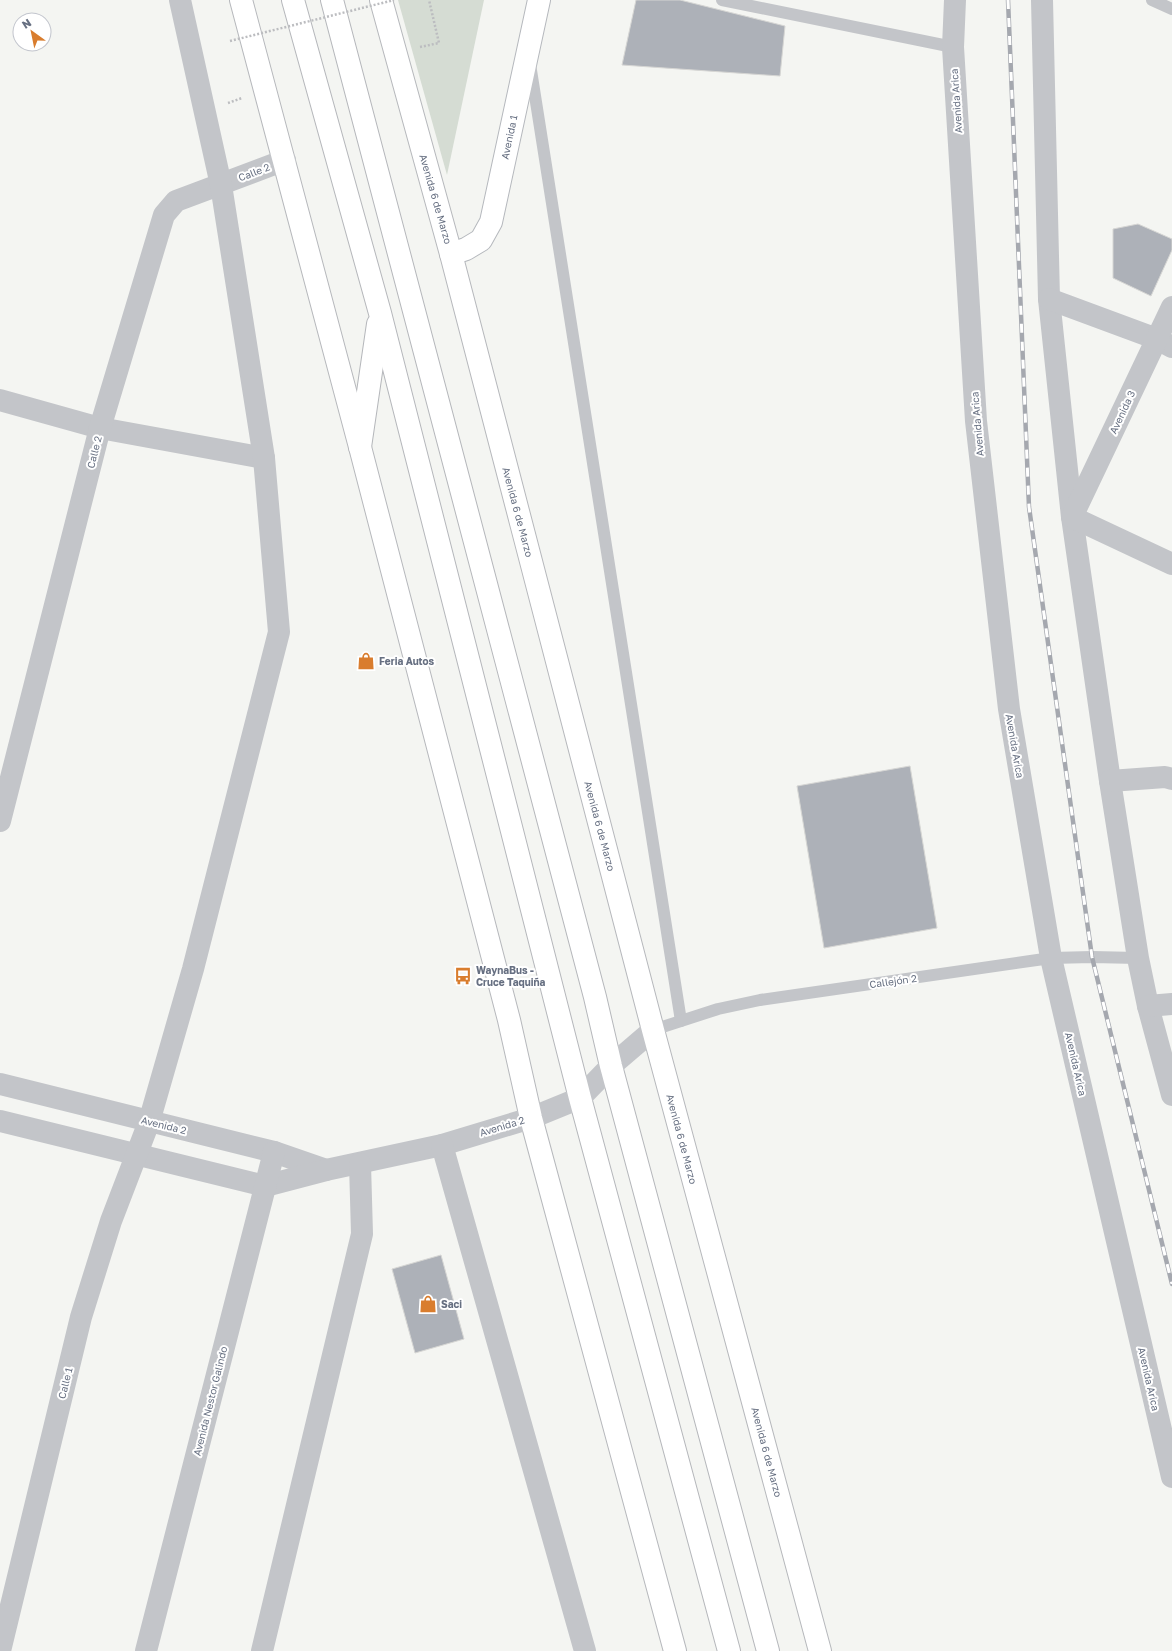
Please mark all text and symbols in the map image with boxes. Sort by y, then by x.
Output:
north arrow [12,12,52,52]
text: N [19,15,33,31]
street label: Avenida Arica [948,68,964,134]
street label: Avenida 1 [498,113,520,160]
street label: Avenida 6 de Marzo [417,153,455,245]
street label: Calle 2 [237,160,272,183]
street label: Avenida 3 [1107,388,1137,436]
street label: Avenida Arica [968,391,986,457]
street label: Calle 2 [84,434,104,469]
street label: Avenida 6 de Marzo [500,466,536,558]
shop icon: Feria Autos [356,651,376,671]
place label: Feria Autos [379,655,435,667]
street label: Avenida Arica [1003,713,1027,779]
street label: Avenida 6 de Marzo [582,780,618,872]
place label: WaynaBus - Cruce Taquiña [476,964,545,988]
bus stop icon: WaynaBus - Cruce Taquiña [453,966,473,986]
street label: Callejón 2 [869,972,918,990]
street label: Avenida Arica [1063,1031,1089,1097]
street label: Avenida 6 de Marzo [664,1093,700,1185]
street label: Avenida 2 [478,1113,526,1138]
street label: Avenida 2 [140,1114,188,1136]
shop icon: Saci [418,1294,438,1314]
place label: Saci [441,1298,462,1310]
street label: Avenida Nestor Galindo [191,1345,229,1457]
street label: Avenida Arica [1136,1346,1162,1412]
street label: Calle 1 [55,1366,75,1400]
street label: Avenida 6 de Marzo [749,1406,785,1498]

